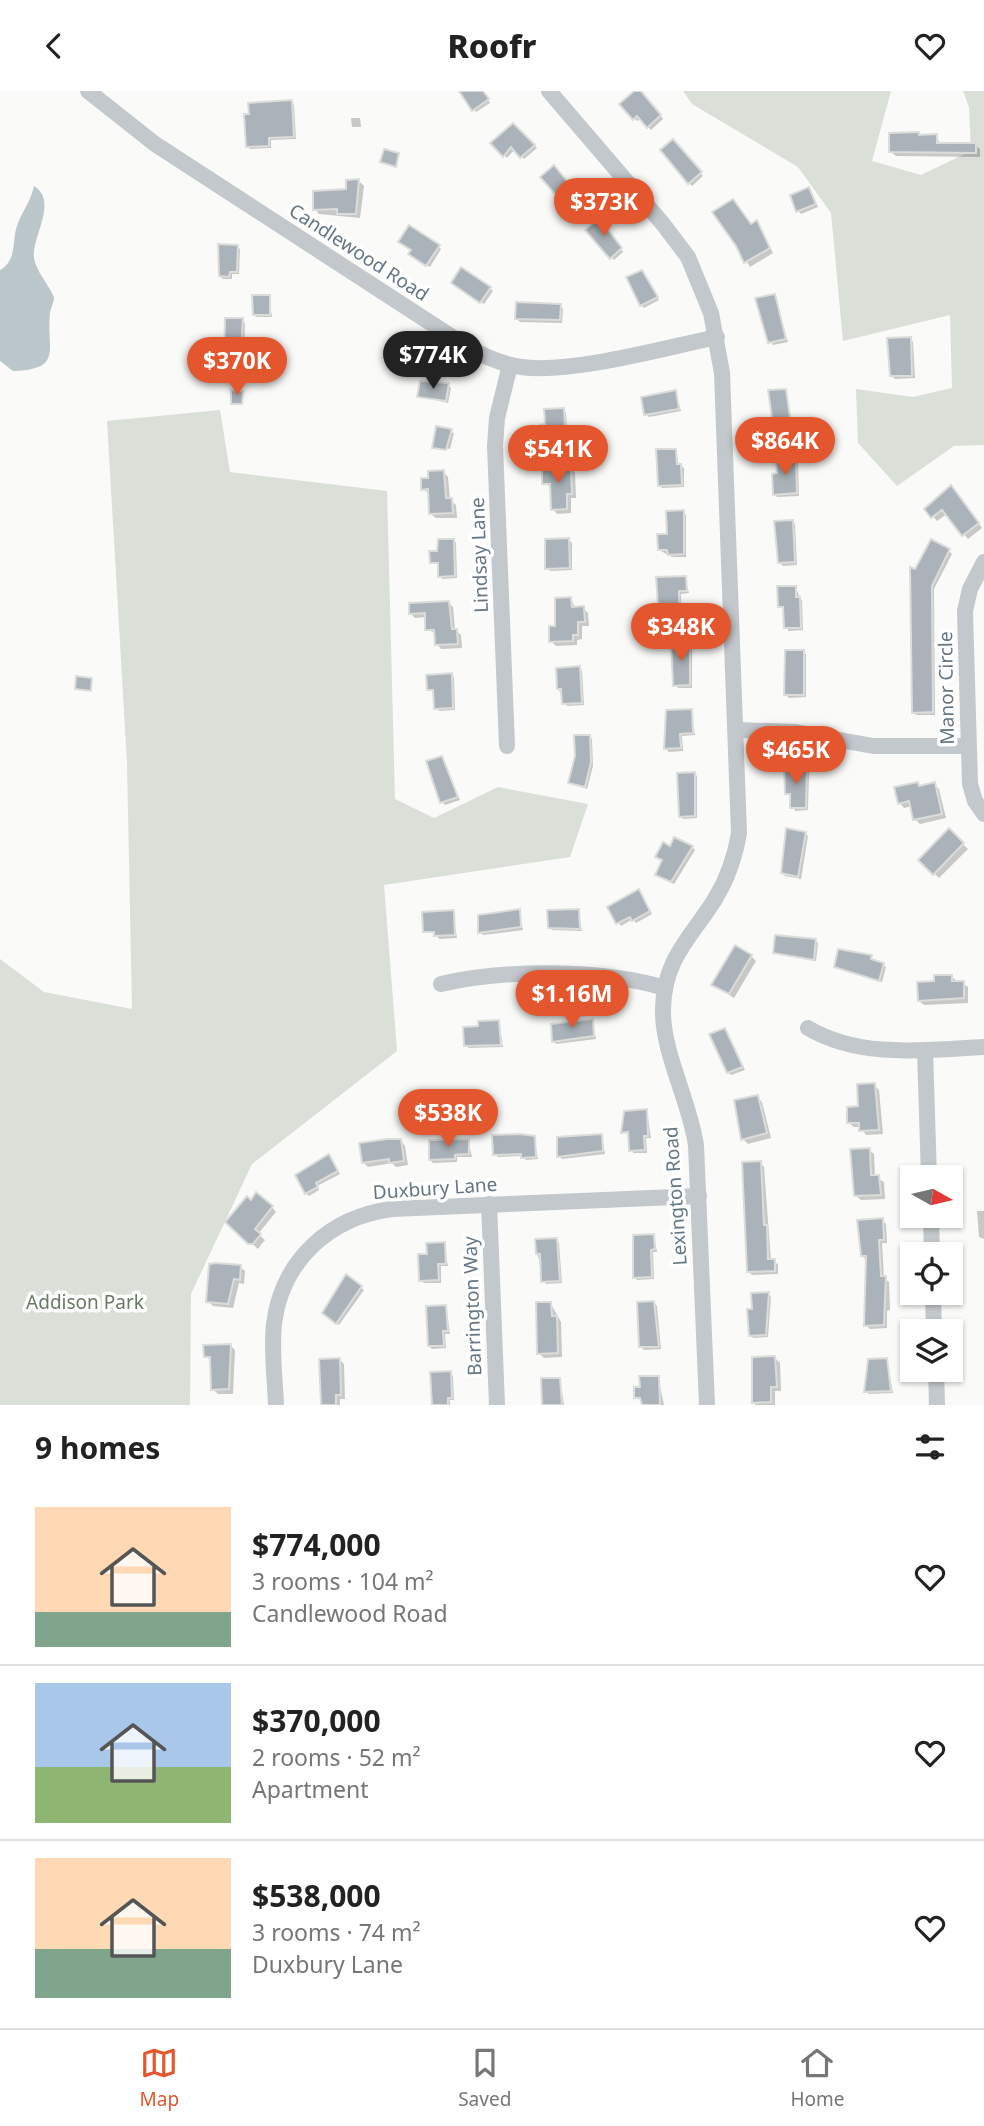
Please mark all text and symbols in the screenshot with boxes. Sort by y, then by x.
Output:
text: Roofr [448,24,537,67]
icon: back [35,27,73,65]
icon: heart [911,27,949,65]
pin: $373K [555,179,653,238]
text: $373K [570,185,638,217]
street label: Candlewood Road [284,197,434,307]
pin: $774K [384,331,482,391]
pin: $370K [188,337,286,397]
text: $774K [399,338,467,370]
text: $370K [203,344,271,376]
pin: $864K [736,417,834,477]
text: $864K [751,424,819,456]
pin: $541K [509,425,607,485]
text: $541K [524,432,592,464]
street label: Lindsay Lane [464,497,494,613]
pin: $348K [632,603,730,663]
text: $348K [647,610,715,642]
street label: Manor Circle [932,631,960,745]
pin: $465K [747,727,845,786]
text: $465K [762,733,830,765]
pin: $1.16M [515,971,629,1030]
text: $1.16M [532,977,612,1009]
pin: $538K [399,1089,497,1149]
text: $538K [414,1096,482,1128]
street label: Lexington Road [657,1126,693,1266]
north arrow [900,1165,962,1229]
map controls [900,1165,963,1382]
street label: Duxbury Lane [372,1171,498,1205]
street label: Barrington Way [457,1235,487,1376]
button: locate [900,1242,963,1305]
park label: Addison Park [26,1289,144,1315]
button: layers [900,1319,963,1382]
text: 9 homes [35,1427,160,1468]
icon: filters [911,1428,949,1466]
text: $774,000 [252,1524,381,1565]
icon: home [91,1535,175,1619]
icon: heart [911,1558,949,1596]
text: 3 rooms · 104 m² [252,1565,434,1597]
text: Candlewood Road [252,1597,448,1629]
text: $370,000 [252,1700,381,1741]
icon: home [91,1711,175,1795]
icon: heart [911,1734,949,1772]
text: 2 rooms · 52 m² [252,1741,421,1773]
text: Apartment [252,1773,369,1805]
text: $538,000 [252,1875,381,1916]
icon: home [91,1886,175,1970]
icon: heart [911,1909,949,1947]
text: 3 rooms · 74 m² [252,1916,421,1948]
text: Duxbury Lane [252,1948,403,1980]
tab: Map [140,2044,179,2112]
tab: Saved [458,2044,511,2112]
tab: Home [790,2044,844,2112]

